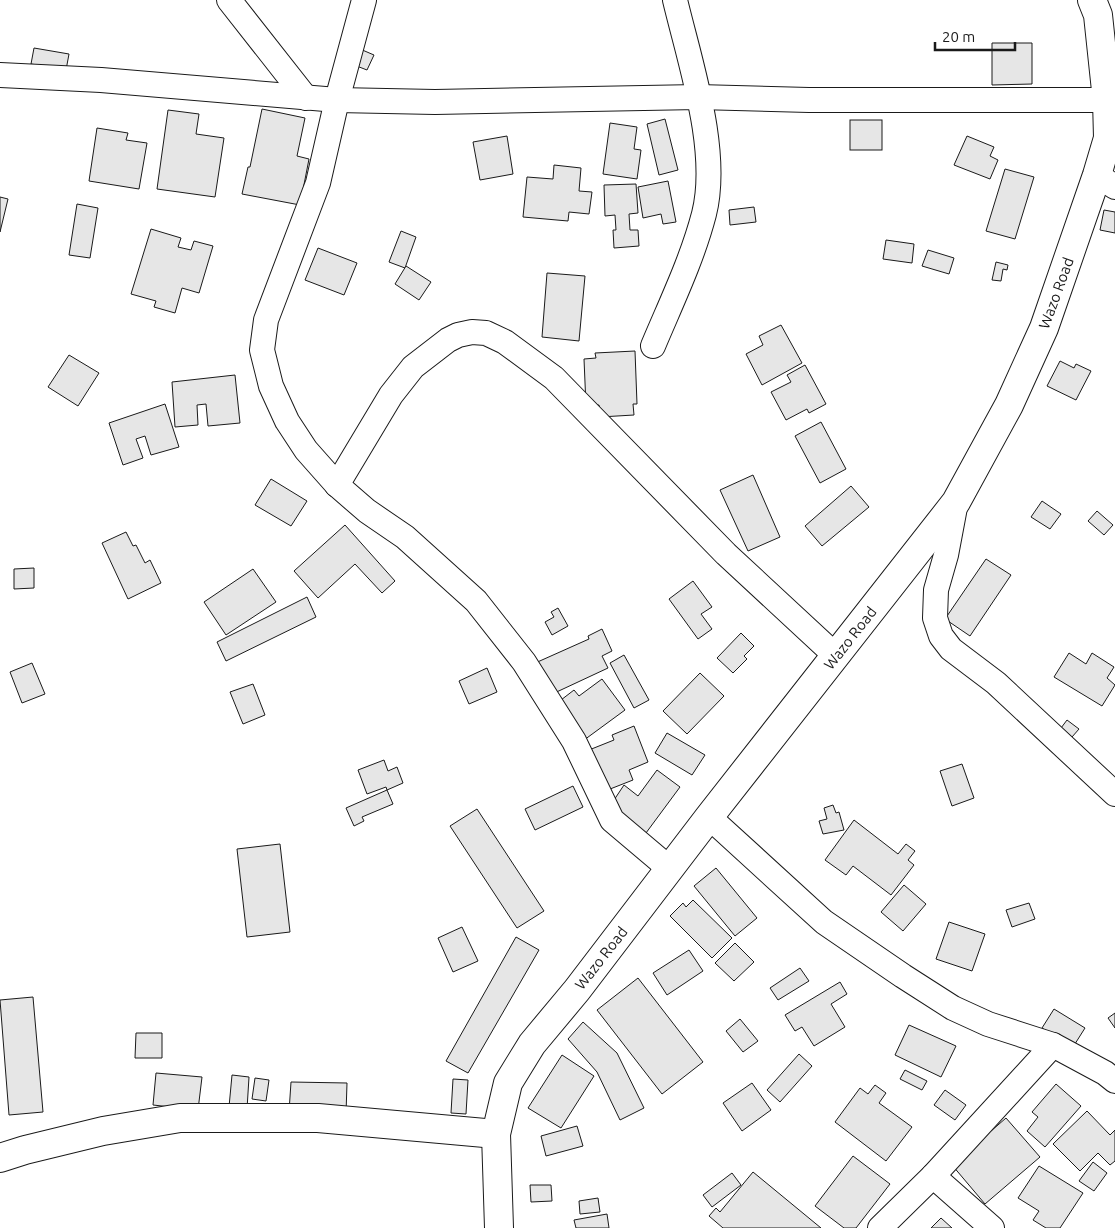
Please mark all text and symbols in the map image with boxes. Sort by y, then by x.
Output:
scale bar [935,20,1015,52]
text: 20 m [942,28,975,45]
street label: Wazo Road [1035,255,1077,331]
street label: Wazo Road [820,603,880,673]
street label: Wazo Road [571,923,631,993]

